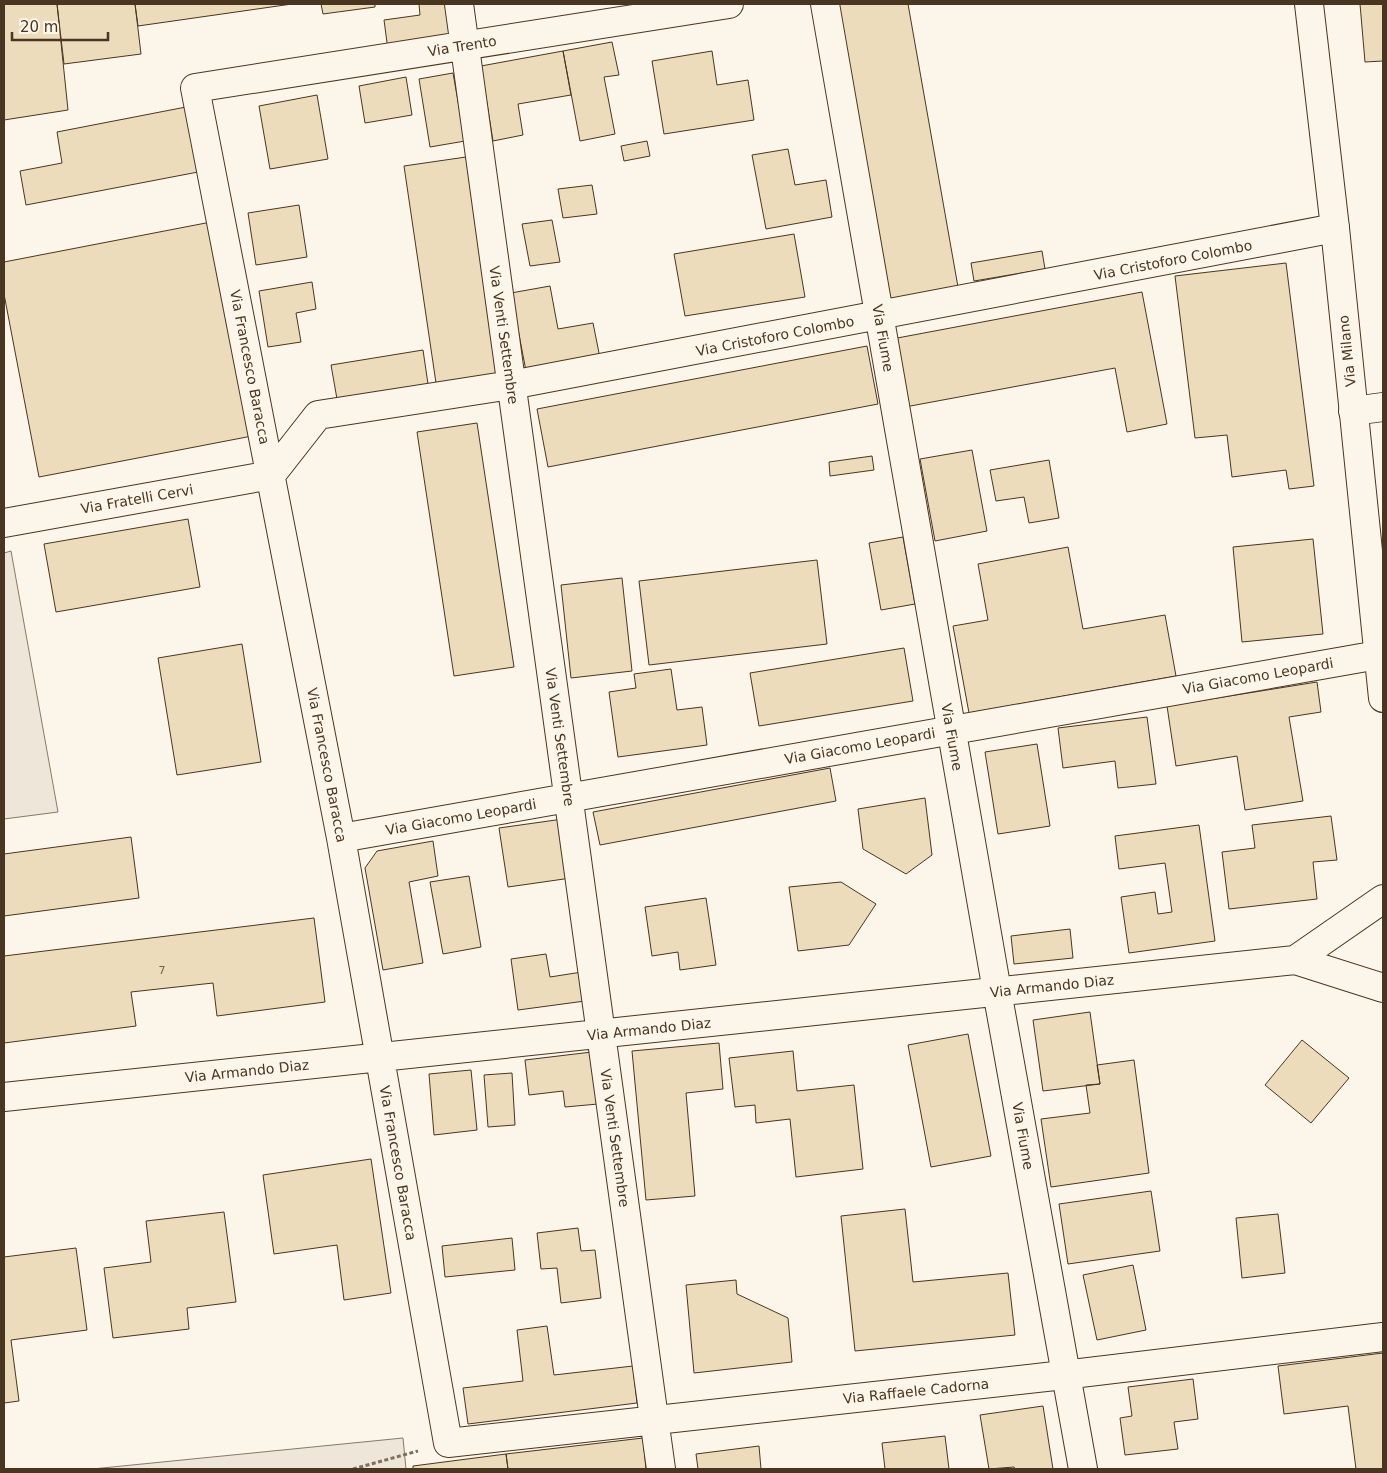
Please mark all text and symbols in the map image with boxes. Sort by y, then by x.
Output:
scale bar [12,10,109,42]
text: 20 m [20,18,58,36]
street label: Via Trento [426,33,498,59]
street label: Via Cristoforo Colombo [1093,237,1253,283]
street label: Via Venti Settembre [486,265,522,405]
street label: Via Francesco Baracca [227,288,273,446]
street label: Via Fiume [869,303,897,373]
street label: Via Cristoforo Colombo [695,313,855,359]
street label: Via Milano [1335,314,1359,388]
street label: Via Fratelli Cervi [79,481,195,517]
street label: Via Giacomo Leopardi [1181,655,1335,697]
street label: Via Venti Settembre [542,667,578,807]
street label: Via Francesco Baracca [304,686,350,844]
street label: Via Fiume [938,702,966,772]
street label: Via Giacomo Leopardi [783,725,937,767]
street label: Via Giacomo Leopardi [384,796,538,838]
house number: 7 [159,964,166,977]
street label: Via Armando Diaz [989,972,1115,1000]
street label: Via Armando Diaz [586,1015,712,1043]
street label: Via Armando Diaz [184,1057,310,1085]
street label: Via Venti Settembre [597,1068,633,1208]
street label: Via Francesco Baracca [376,1084,420,1242]
street label: Via Fiume [1009,1101,1037,1171]
street label: Via Raffaele Cadorna [842,1375,990,1407]

